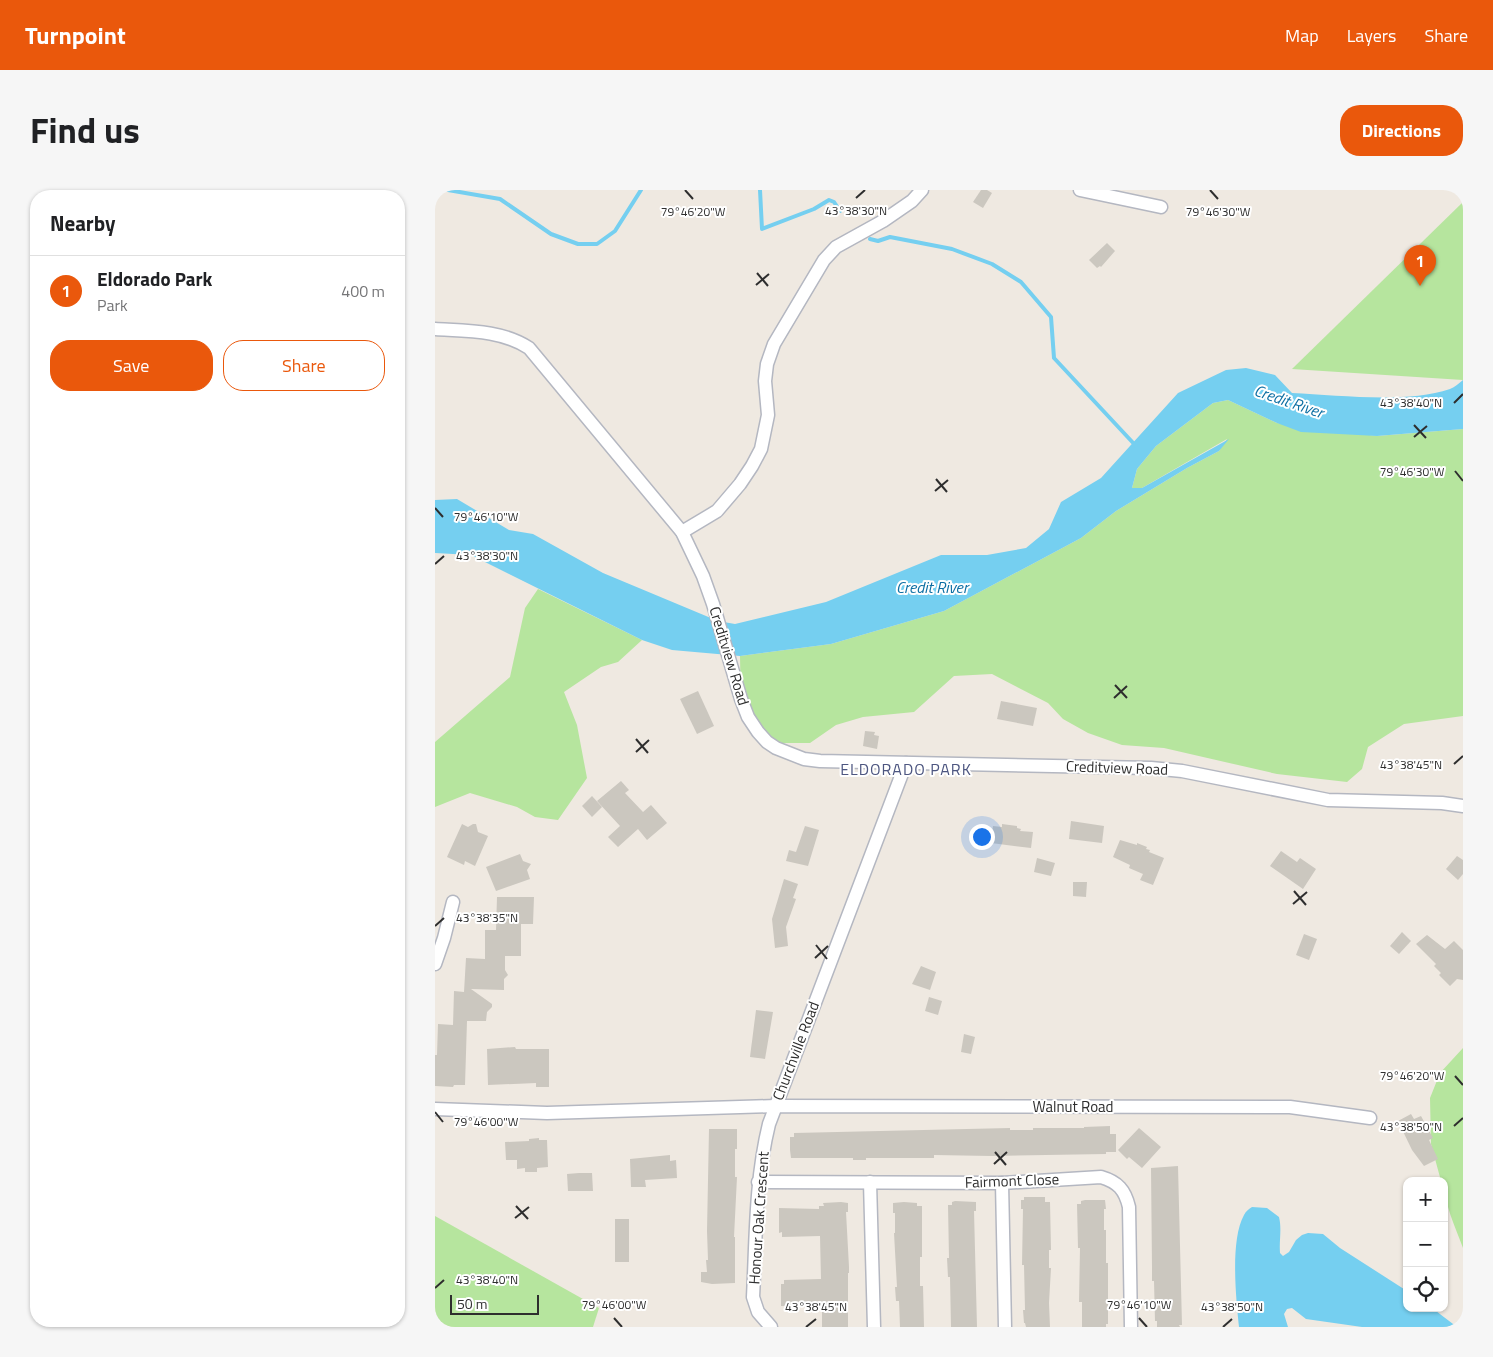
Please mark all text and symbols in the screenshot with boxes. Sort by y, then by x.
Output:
text: Turnpoint [25,17,126,53]
text: Map [1285,22,1319,49]
text: Layers [1347,22,1396,49]
text: Share [1424,22,1468,49]
text: Find us [30,103,140,157]
button: Directions [1340,105,1463,156]
text: 43°38'30"N [825,201,887,220]
text: 79°46'20"W [661,202,726,221]
text: 79°46'30"W [1186,202,1251,221]
text: Nearby [50,207,115,239]
pin: 1 [1404,245,1436,286]
text: Eldorado Park [97,264,212,293]
text: 1 [62,279,70,303]
text: 400 m [341,279,385,303]
text: Park [97,293,128,317]
button: Save [50,340,213,391]
button: Share [223,340,385,391]
water label: Credit River [1251,378,1329,425]
text: 43°38'40"N [1380,393,1442,412]
text: 79°46'30"W [1380,462,1445,481]
text: 79°46'10"W [454,507,519,526]
text: 43°38'30"N [456,546,518,565]
water label: Credit River [896,575,970,599]
street label: Creditview Road [704,604,755,708]
street label: Creditview Road [1065,754,1169,781]
text: 43°38'45"N [1380,755,1442,774]
district label: ELDORADO PARK [840,757,972,781]
your location [969,824,995,850]
text: 43°38'35"N [456,908,518,927]
street label: Churchville Road [766,998,825,1104]
text: 79°46'20"W [1380,1066,1445,1085]
street label: Walnut Road [1032,1095,1114,1118]
text: 79°46'00"W [454,1112,519,1131]
text: 43°38'50"N [1380,1117,1442,1136]
street label: Honour Oak Crescent [742,1150,775,1285]
street label: Fairmont Close [964,1167,1060,1194]
map controls [1403,1177,1448,1312]
button: + [1403,1177,1448,1222]
button: − [1403,1222,1448,1267]
button: locate [1403,1267,1448,1312]
text: 43°38'40"N [456,1270,518,1289]
scale bar [450,1292,539,1315]
text: 50 m [457,1293,487,1314]
text: 79°46'00"W [582,1295,647,1314]
text: 79°46'10"W [1107,1295,1172,1314]
text: 43°38'45"N [785,1297,847,1316]
text: 43°38'50"N [1201,1297,1263,1316]

